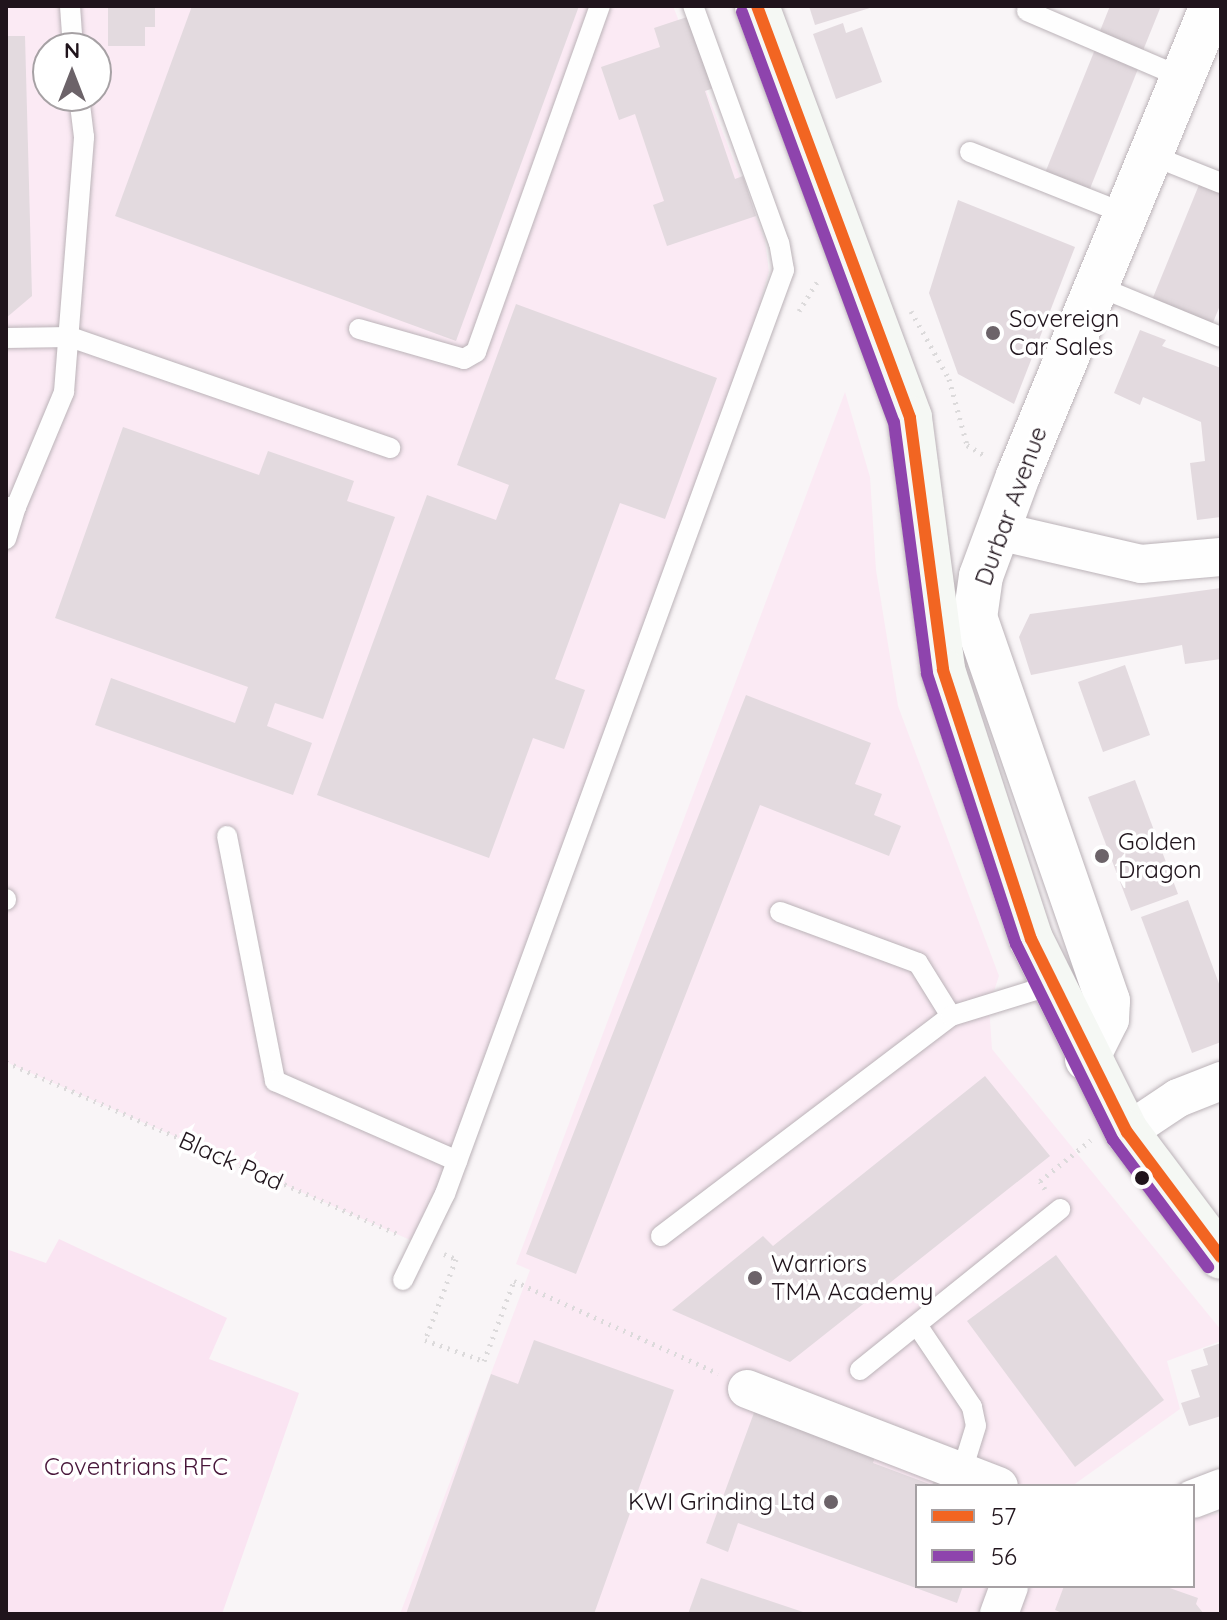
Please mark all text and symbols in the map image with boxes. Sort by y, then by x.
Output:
north arrow [32,32,112,112]
text: N [64,36,80,64]
place label: Sovereign Car Sales [1009,305,1119,361]
marker: Sovereign Car Sales [984,324,1002,342]
street label: Durbar Avenue [969,423,1053,589]
place label: Golden Dragon [1118,828,1202,884]
marker: Golden Dragon [1093,847,1111,865]
street label: Black Pad [175,1125,287,1197]
unlabelled marker [1134,1170,1150,1186]
place label: Warriors TMA Academy [771,1250,933,1306]
marker: Warriors TMA Academy [746,1269,764,1287]
park label: Coventrians RFC [44,1453,228,1481]
legend [915,1484,1195,1588]
place label: KWI Grinding Ltd [628,1488,815,1516]
marker: KWI Grinding Ltd [822,1493,840,1511]
text: 57 [991,1501,1016,1531]
text: 56 [991,1541,1017,1571]

